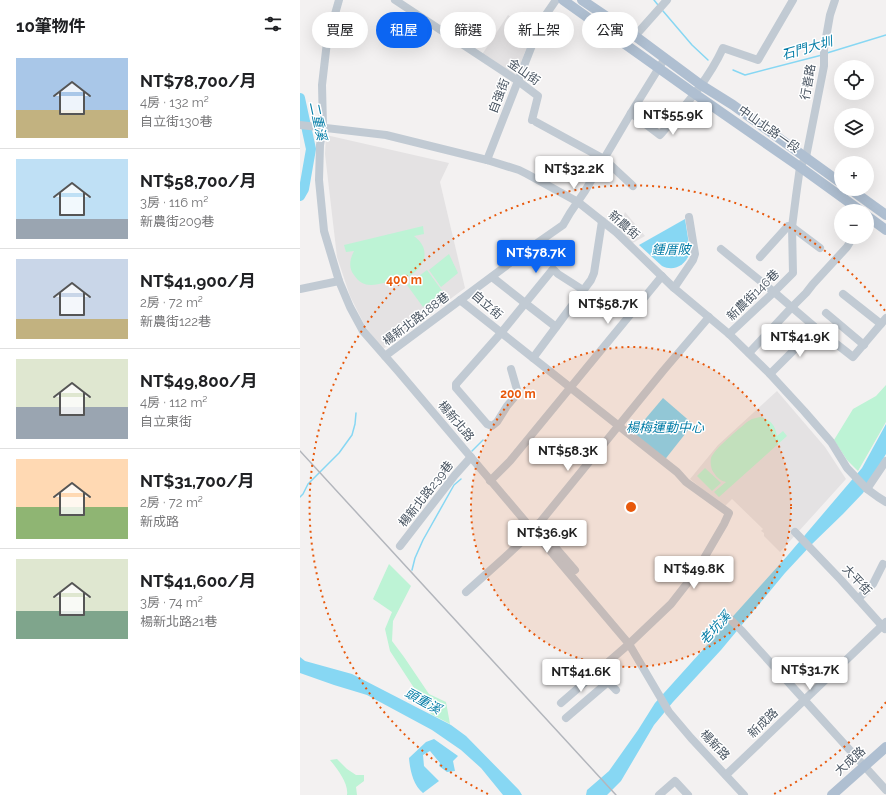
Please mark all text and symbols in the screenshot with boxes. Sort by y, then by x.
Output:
chip: 買屋 [312,12,368,48]
chip: 租屋 [376,12,432,48]
chip: 篩選 [440,12,496,48]
chip: 新上架 [504,12,574,48]
chip: 公寓 [582,12,638,48]
icon: filters [262,13,284,35]
text: 10筆物件 [16,16,86,36]
water label: 石門大圳 [780,33,836,62]
street label: 金山街 [505,56,543,88]
map controls [834,60,874,244]
button: locate [834,60,874,100]
street label: 行善路 [798,63,818,101]
text: NT$78,700/月 [140,71,257,91]
icon: home [48,74,96,122]
street label: 自強街 [486,77,512,115]
text: 4房 · 132 m² [140,95,209,110]
water label: 二重溪 [307,100,330,144]
pin: NT$55.9K [632,102,714,136]
street label: 中山北路一段 [735,103,803,155]
text: NT$55.9K [643,107,703,122]
button: layers [834,108,874,148]
text: 自立街130巷 [140,114,212,129]
pin: NT$32.2K [533,156,615,190]
button: + [834,156,874,196]
text: NT$32.2K [544,161,604,176]
text: NT$58,700/月 [140,171,257,191]
icon: home [48,175,96,223]
text: 3房 · 116 m² [140,195,208,210]
button: − [834,204,874,244]
street label: 新農街 [606,208,642,242]
text: 新農街209巷 [140,214,214,229]
pin: NT$78.7K [495,240,577,274]
water label: 鍾厝陂 [651,242,692,257]
text: NT$78.7K [506,245,566,260]
street label: 新農街146巷 [724,267,782,323]
text: NT$41,900/月 [140,271,256,291]
text: 400 m [386,273,422,287]
icon: home [48,275,96,323]
street label: 自立街 [469,288,505,322]
street label: 楊新北路188巷 [380,290,452,348]
pin: NT$58.7K [567,291,649,325]
text: 2房 · 72 m² [140,295,203,310]
text: NT$58.7K [578,296,638,311]
text: 新農街122巷 [140,314,211,329]
pin: NT$41.9K [759,324,841,358]
text: NT$41.9K [770,329,830,344]
text: NT$49,800/月 [140,371,258,391]
icon: home [48,375,96,423]
text: 200 m [500,387,536,401]
text: 4房 · 112 m² [140,395,207,410]
street label: 楊新北路 [435,398,477,444]
text: 自立東街 [140,414,192,429]
water label: 楊梅運動中心 [626,420,705,435]
pin: NT$58.3K [527,438,609,472]
text: NT$58.3K [538,443,598,458]
street label: 楊新北路239巷 [396,458,456,530]
text: NT$31,700/月 [140,471,255,491]
icon: home [48,475,96,523]
text: 2房 · 72 m² [140,495,203,510]
centre of rings [624,500,638,514]
text: 新成路 [140,514,179,529]
pin: NT$36.9K [506,520,588,554]
text: NT$36.9K [517,525,577,540]
pin: NT$49.8K [653,556,735,590]
text: NT$49.8K [664,561,724,576]
street label: 大平街 [840,562,874,598]
text: NT$41,600/月 [140,571,256,591]
icon: home [48,575,96,623]
text: 3房 · 74 m² [140,595,203,610]
water label: 老坑溪 [696,607,735,648]
text: 楊新北路21巷 [140,614,217,629]
pin: NT$31.7K [769,657,851,691]
pin: NT$41.6K [540,659,622,693]
text: NT$31.7K [781,662,839,677]
text: NT$41.6K [551,664,611,679]
water label: 頭重溪 [402,685,445,718]
street label: 新成路 [745,705,781,741]
street label: 楊新路 [698,727,732,763]
street label: 大成路 [832,744,868,778]

